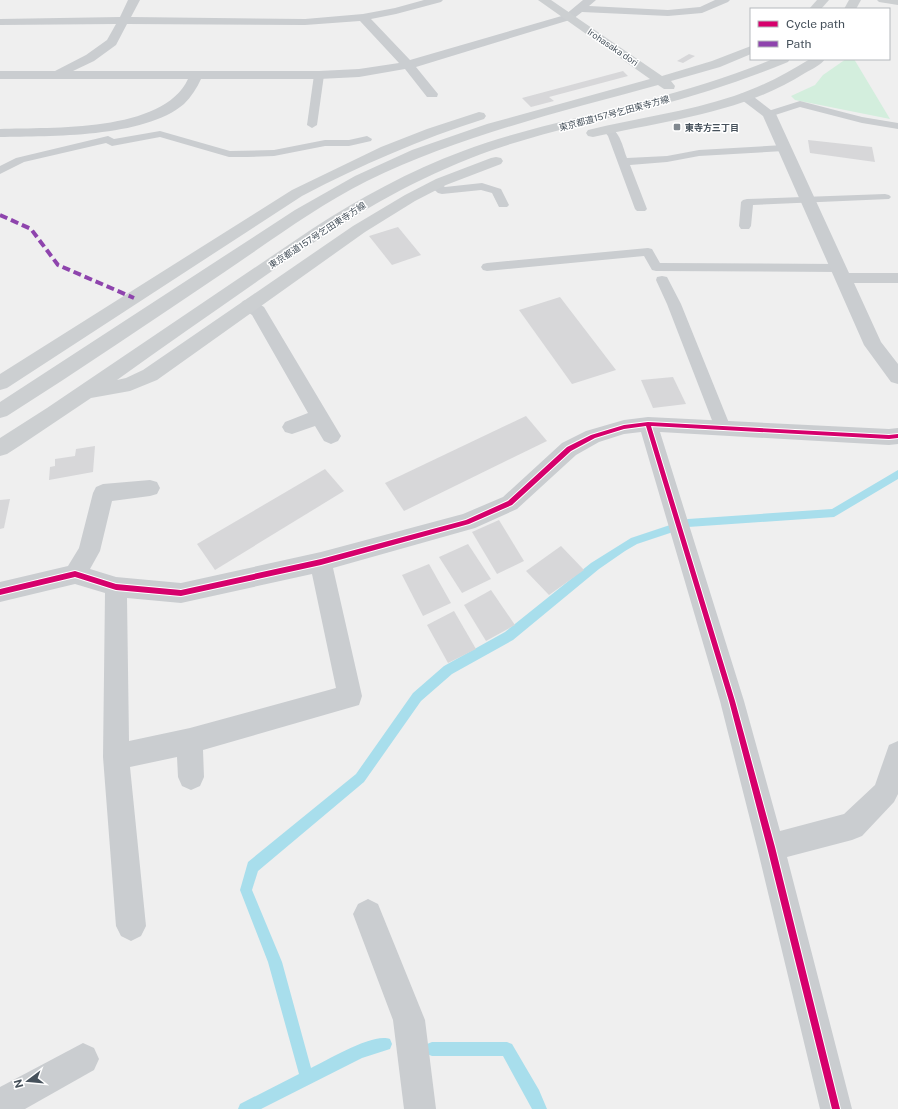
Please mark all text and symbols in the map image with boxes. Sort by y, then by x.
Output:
legend [750,8,890,60]
text: Cycle path [786,17,845,31]
street label: Irohasaka dori [586,26,640,68]
text: Path [786,37,812,51]
street label: 東京都道157号乞田東寺方線 [558,93,671,133]
marker: 東寺方三丁目 [672,122,682,132]
place label: 東寺方三丁目 [685,122,739,133]
street label: 東京都道157号乞田東寺方線 [266,199,369,271]
north arrow [8,1061,48,1101]
text: N [11,1078,25,1090]

